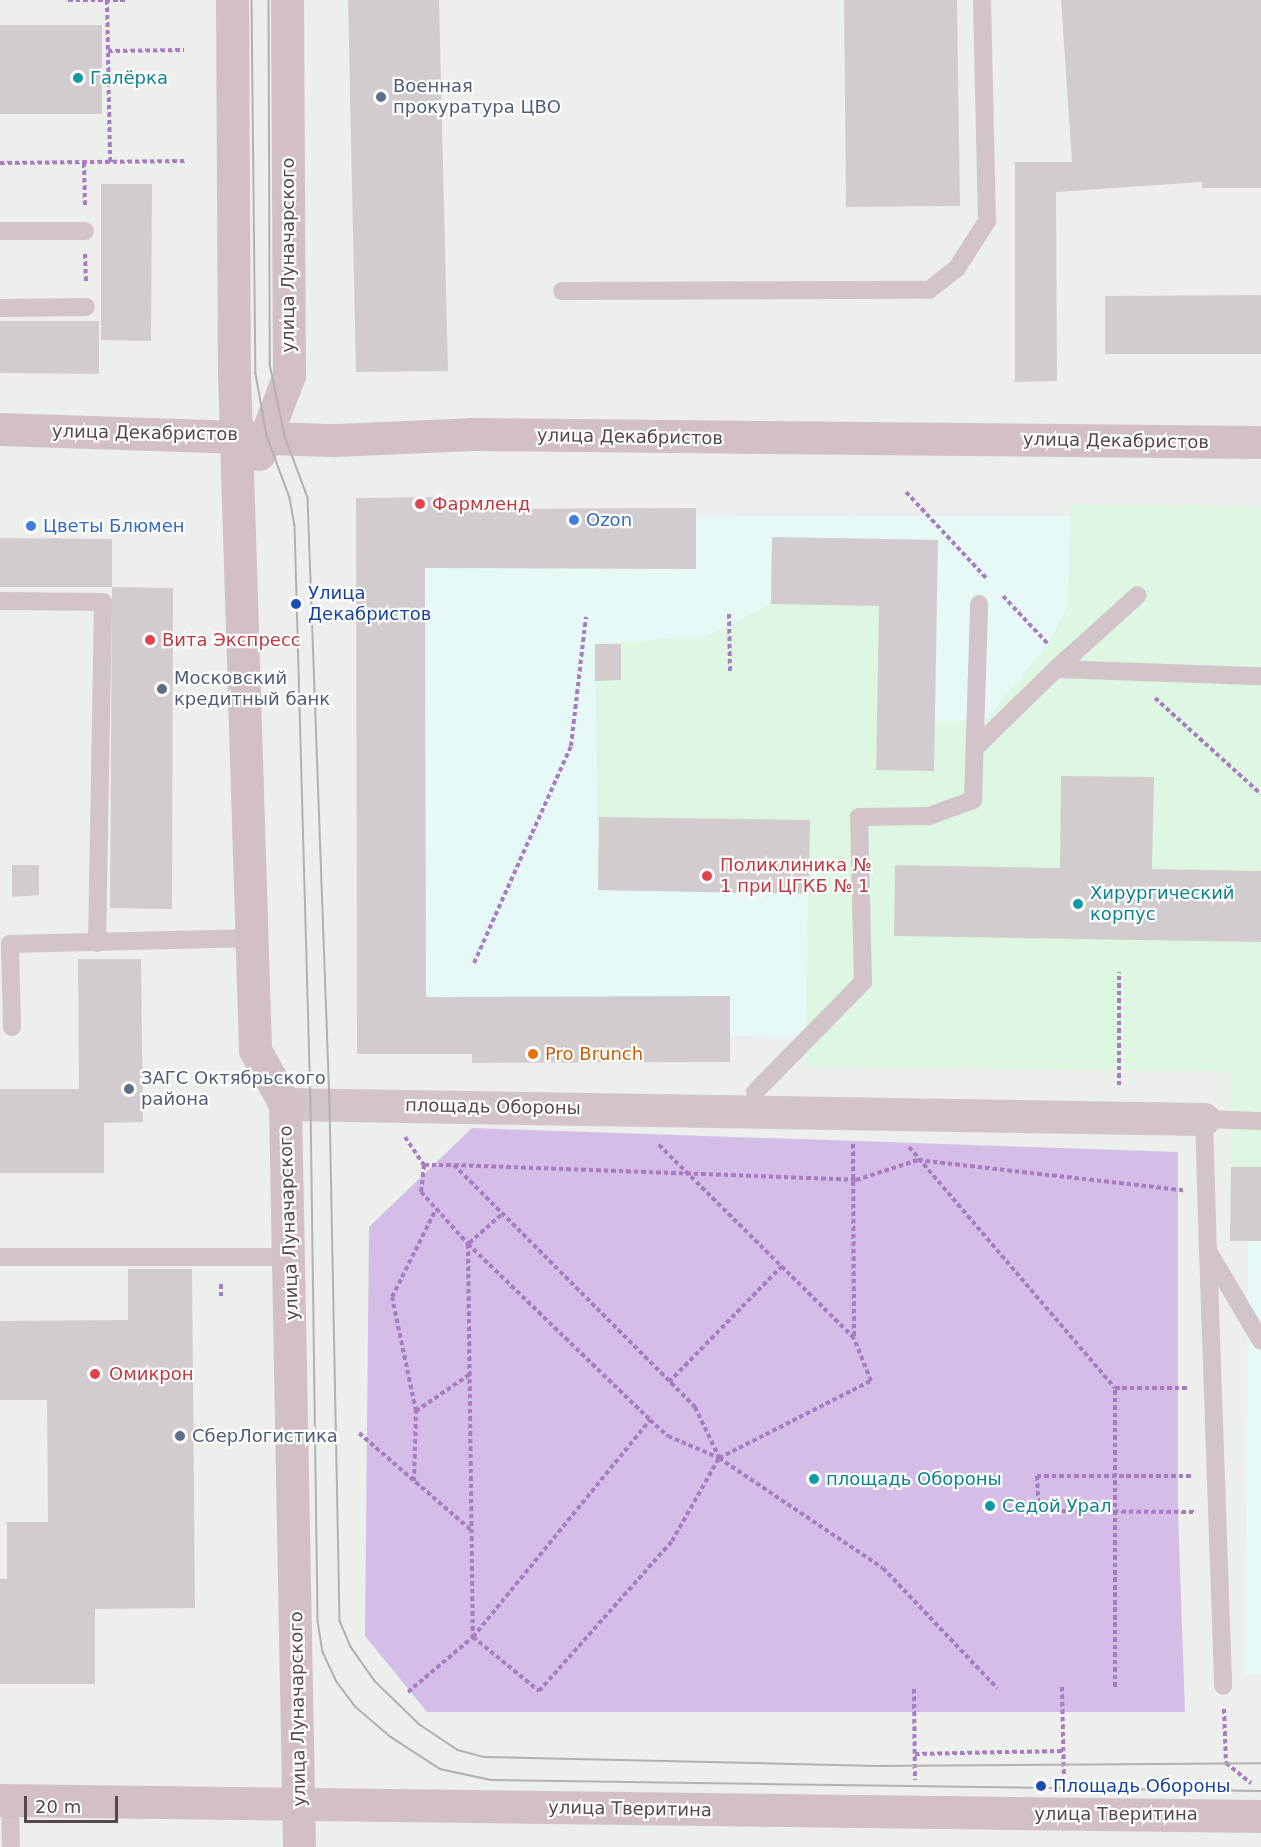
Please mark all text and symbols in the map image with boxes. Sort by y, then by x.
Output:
place label: Галёрка [90,67,168,89]
marker: Галёрка [71,71,85,85]
place label: Военная прокуратура ЦВО [393,76,561,118]
marker: Военная прокуратура ЦВО [374,90,388,104]
street label: улица Луначарского [277,157,299,353]
street label: улица Декабристов [52,421,238,445]
street label: улица Декабристов [537,425,723,449]
street label: улица Декабристов [1023,429,1209,453]
place label: Фармленд [432,493,530,515]
marker: Фармленд [413,497,427,511]
place label: Ozon [586,509,632,531]
marker: Ozon [567,513,581,527]
place label: Цветы Блюмен [43,515,185,537]
marker: Цветы Блюмен [24,519,38,533]
place label: Улица Декабристов [308,583,431,626]
marker: Улица Декабристов [289,597,303,611]
place label: Вита Экспресс [162,629,301,651]
marker: Вита Экспресс [143,633,157,647]
place label: Московский кредитный банк [174,668,330,710]
marker: Московский кредитный банк [155,682,169,696]
place label: Поликлиника № 1 при ЦГКБ № 1 [720,855,872,898]
marker: Поликлиника № 1 при ЦГКБ № 1 [698,867,716,885]
place label: Хирургический корпус [1090,883,1235,926]
marker: Хирургический корпус [1071,897,1085,911]
place label: Pro Brunch [545,1043,643,1065]
marker: Pro Brunch [526,1047,540,1061]
place label: ЗАГС Октябрьского района [141,1068,326,1110]
marker: ЗАГС Октябрьского района [122,1082,136,1096]
street label: площадь Обороны [405,1095,581,1119]
street label: улица Луначарского [275,1125,303,1321]
place label: Омикрон [109,1363,194,1385]
marker: Омикрон [86,1365,104,1383]
place label: СберЛогистика [192,1425,338,1447]
marker: СберЛогистика [173,1429,187,1443]
place label: площадь Обороны [826,1468,1002,1490]
marker: площадь Обороны [807,1472,821,1486]
place label: Седой Урал [1002,1495,1111,1517]
marker: Седой Урал [983,1499,997,1513]
street label: улица Луначарского [285,1611,311,1807]
place label: Площадь Обороны [1053,1775,1231,1797]
marker: Площадь Обороны [1034,1779,1048,1793]
scale bar [27,1784,122,1822]
text: 20 m [35,1796,81,1817]
street label: улица Тверитина [548,1797,712,1821]
street label: улица Тверитина [1034,1803,1198,1825]

